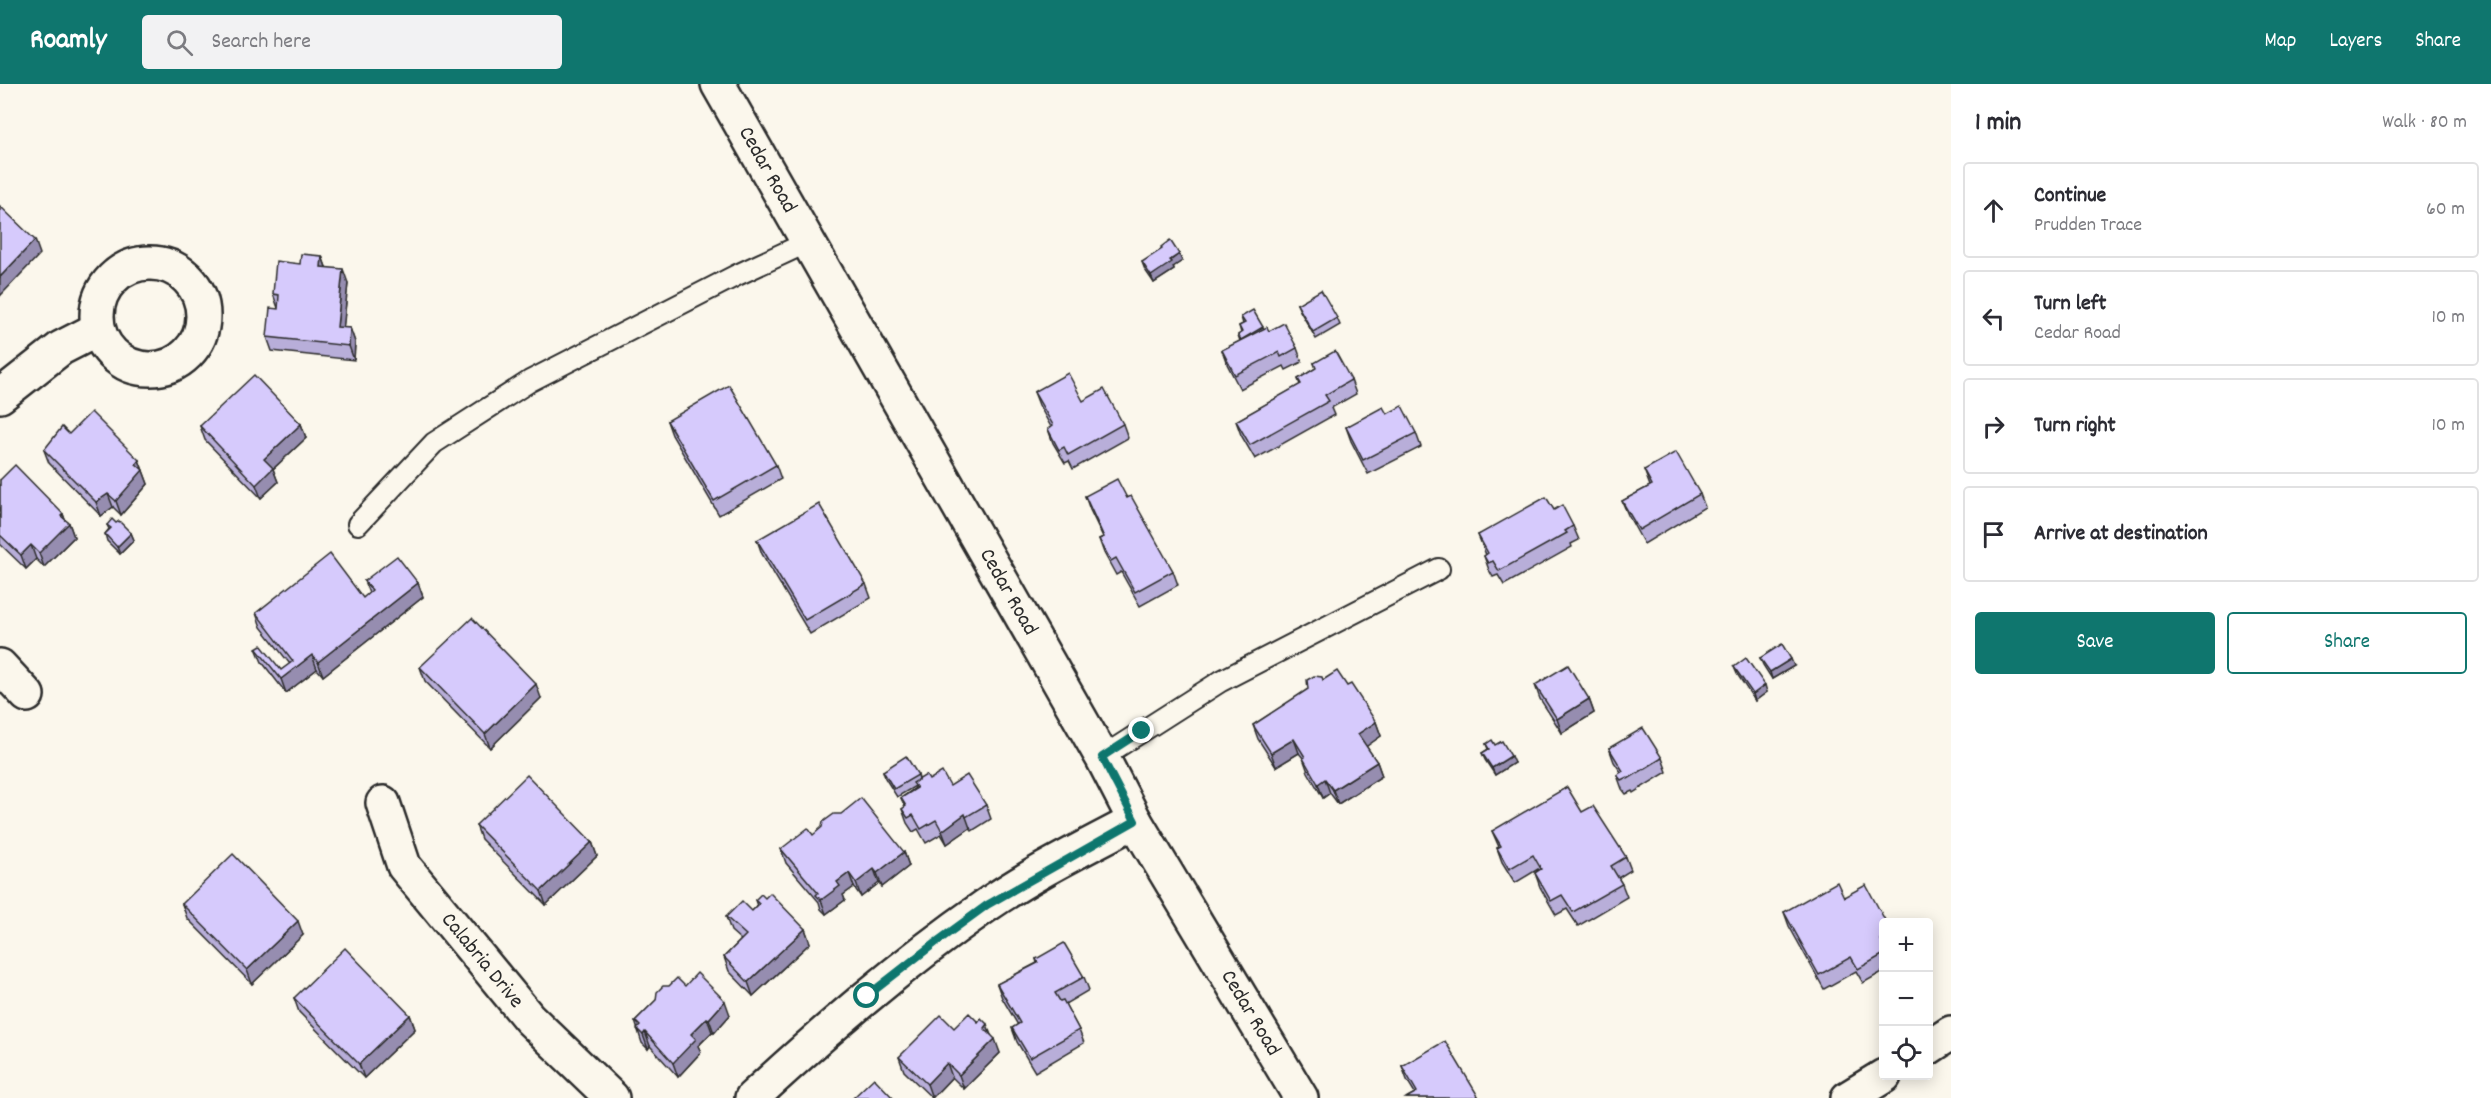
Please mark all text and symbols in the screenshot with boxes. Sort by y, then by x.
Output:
search box [142,15,562,69]
text: Roamly [30,22,106,62]
icon: search [163,26,196,59]
text: Search here [211,27,311,58]
text: Map [2265,27,2296,57]
text: Layers [2329,27,2382,57]
text: Share [2415,27,2461,57]
text: 1 min [1975,105,2021,142]
text: Walk · 80 m [2382,109,2467,137]
street label: Cedar Road [730,121,804,219]
text: Continue [2034,181,2106,212]
icon: ahead [1977,194,2010,227]
text: 60 m [2426,196,2465,224]
text: Prudden Trace [2034,212,2142,240]
text: Turn left [2034,289,2106,320]
icon: left [1977,302,2010,335]
text: 10 m [2431,304,2465,332]
text: Cedar Road [2034,320,2121,348]
icon: right [1977,410,2010,443]
text: Turn right [2034,411,2116,442]
text: 10 m [2431,412,2465,440]
icon: arrive [1977,518,2010,551]
text: Arrive at destination [2034,519,2208,550]
street label: Cedar Road [971,543,1045,641]
button: Save [1975,612,2215,674]
button: Share [2227,612,2467,674]
route end [1128,717,1154,743]
street label: Calabria Drive [433,906,531,1015]
map controls [1879,918,1933,1080]
button: + [1879,918,1933,972]
street label: Cedar Road [1212,964,1288,1062]
button: − [1879,972,1933,1026]
route start [853,982,879,1008]
button: locate [1879,1026,1933,1080]

